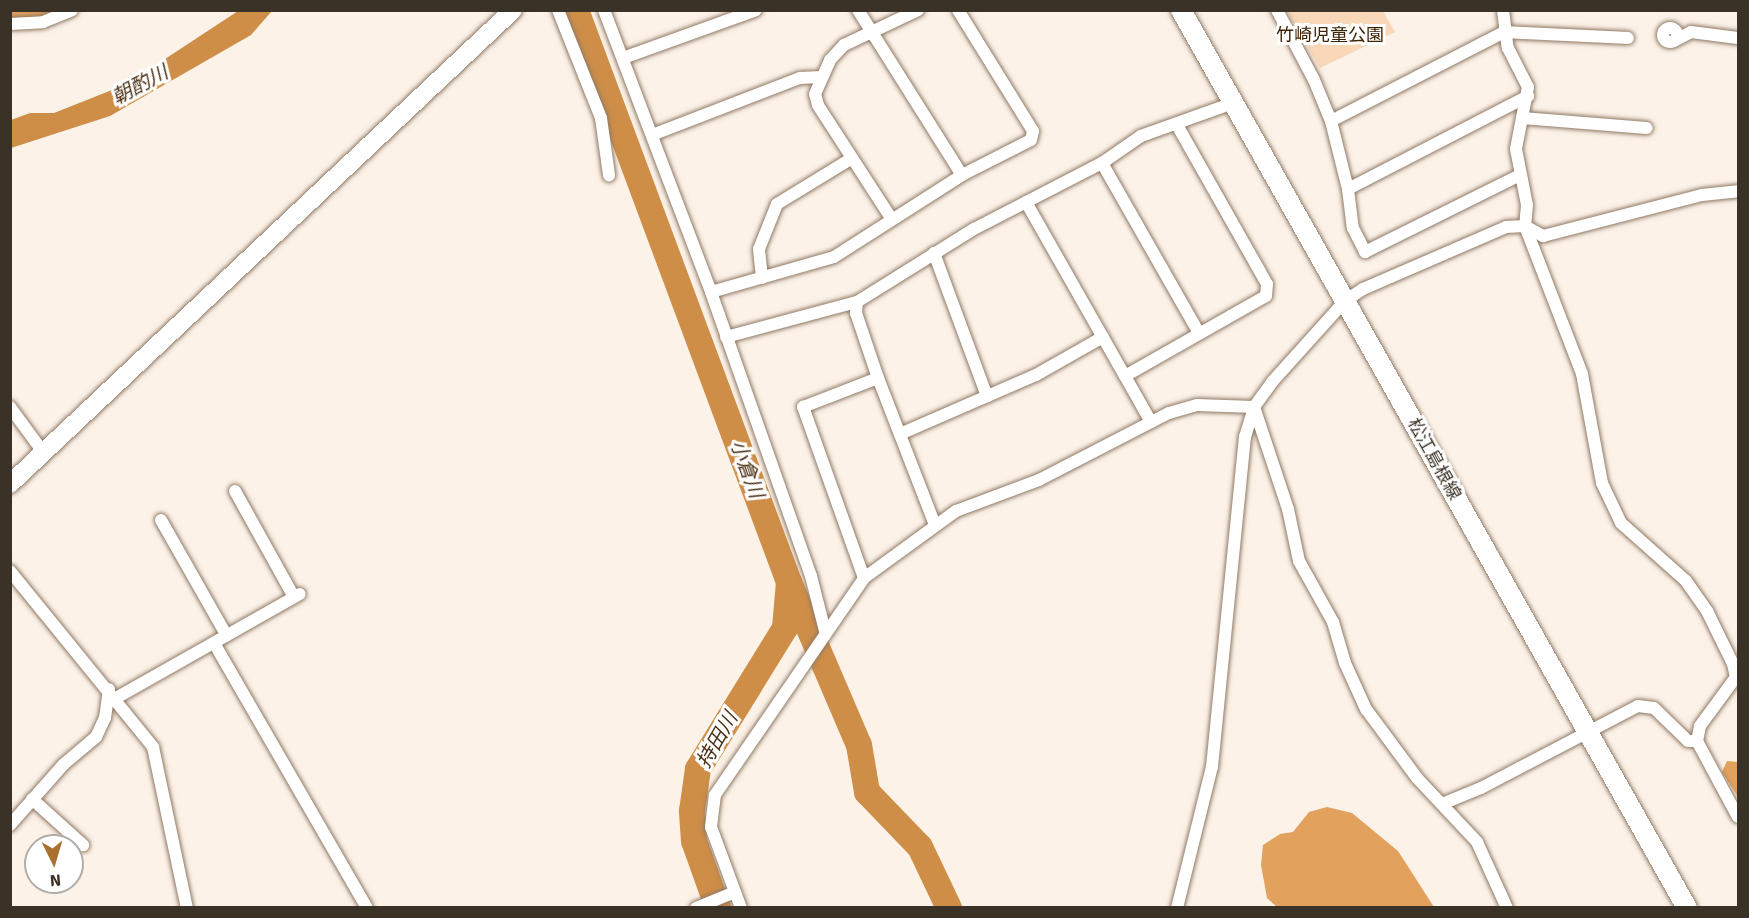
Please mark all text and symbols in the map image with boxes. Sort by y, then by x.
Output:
park label: 竹崎児童公園 [1276,24,1384,46]
water label: 朝酌川 [108,60,172,110]
street label: 松江島根線 [1403,414,1465,504]
water label: 小倉川 [725,437,769,501]
water label: 持田川 [692,708,742,772]
north arrow [24,834,84,894]
text: N [49,869,62,890]

